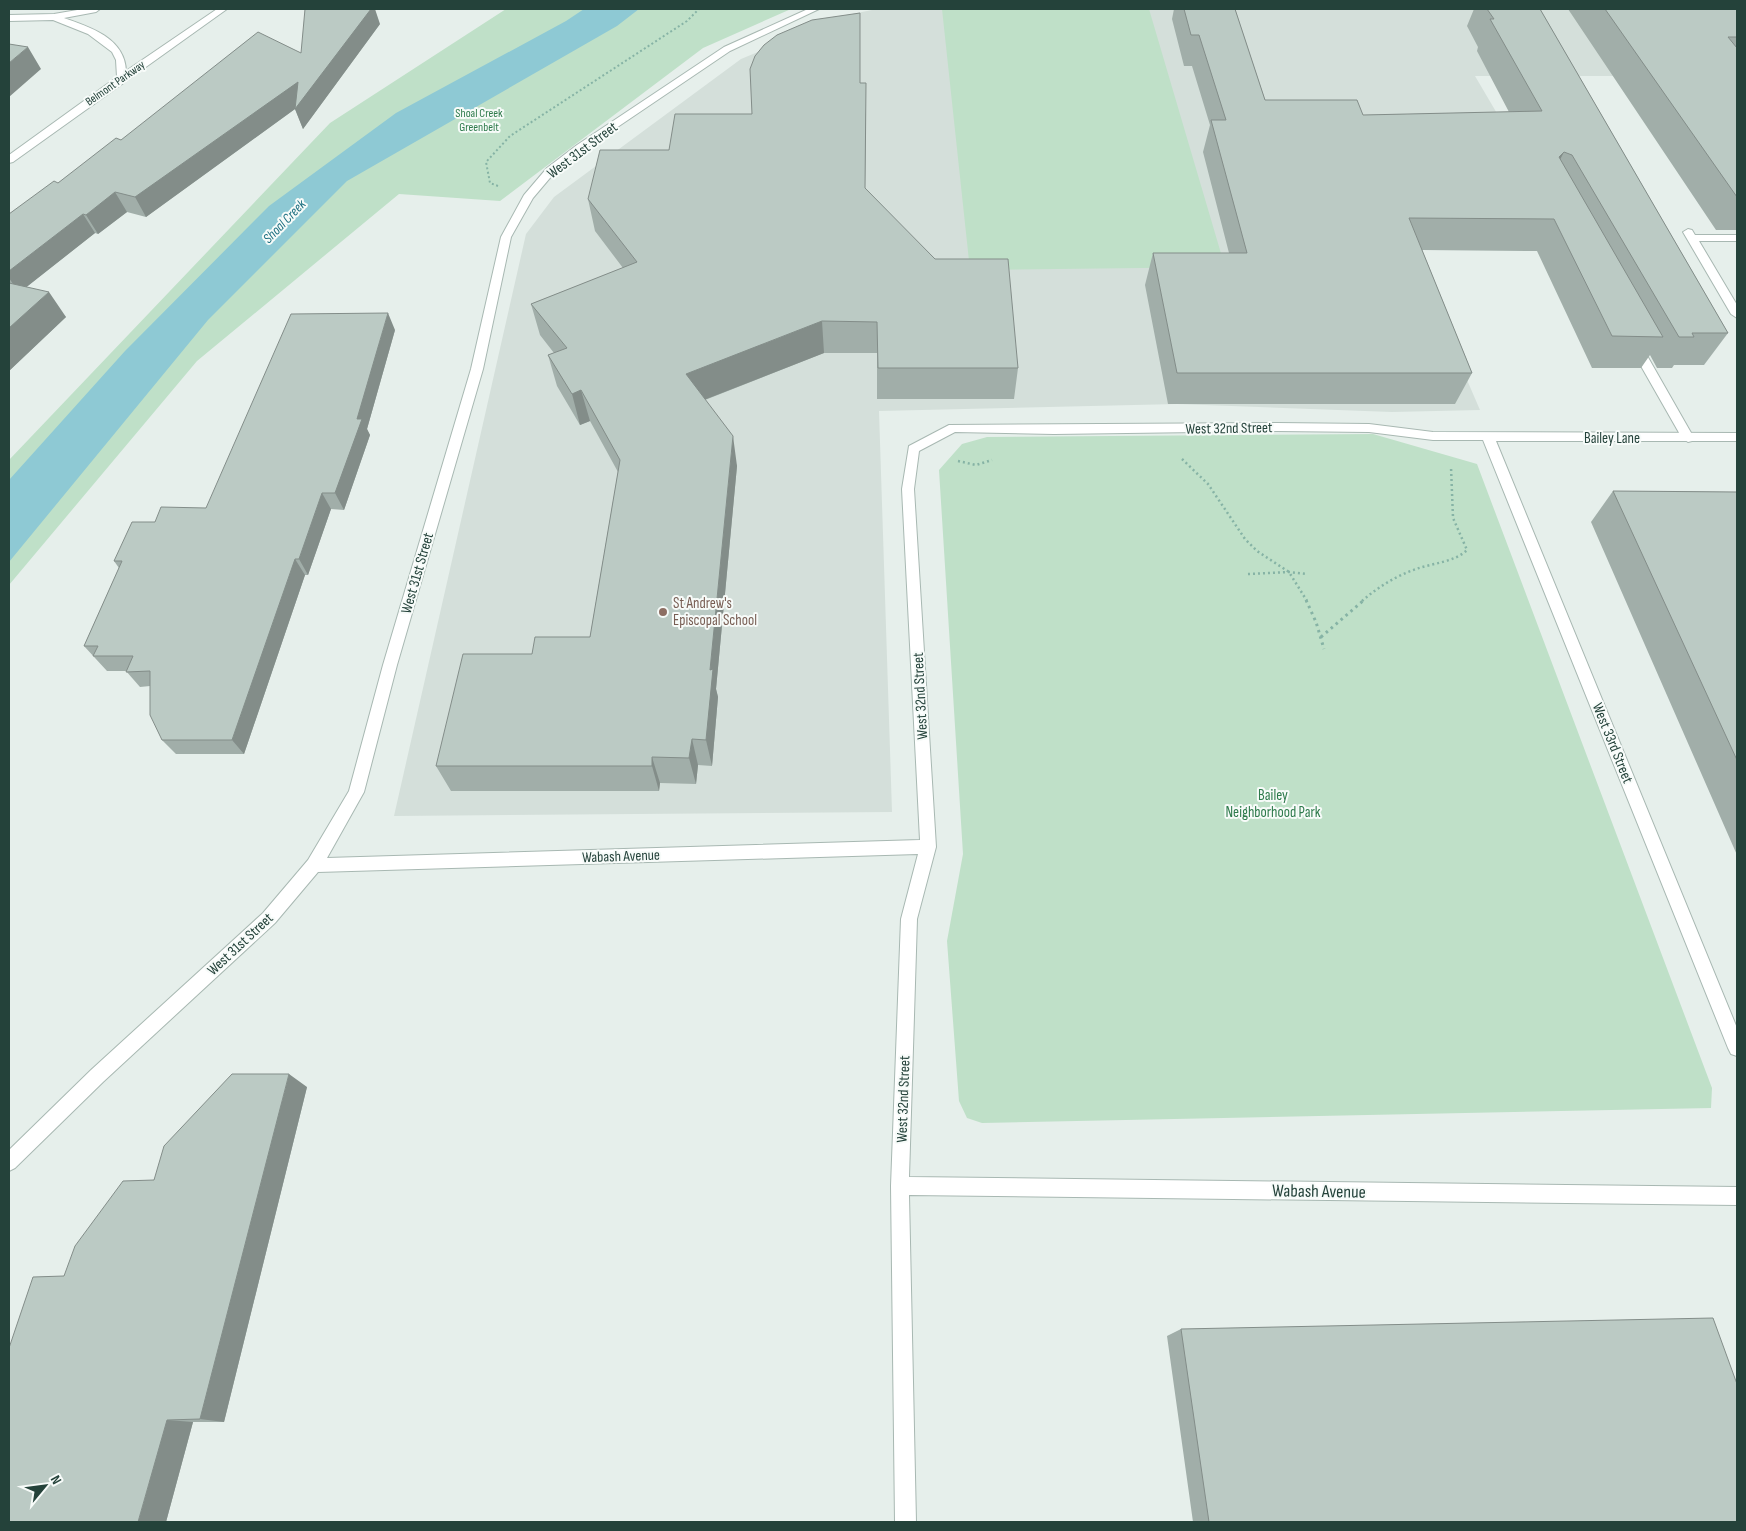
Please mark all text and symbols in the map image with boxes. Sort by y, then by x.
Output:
street label: Belmont Parkway [83,57,148,109]
park label: Shoal Creek Greenbelt [455,106,503,135]
street label: West 31st Street [543,117,622,183]
water label: Shoal Creek [259,195,310,247]
street label: West 32nd Street [1185,418,1273,439]
street label: Bailey Lane [1584,429,1640,448]
street label: West 31st Street [397,530,438,616]
place label: St Andrew's Episcopal School [673,594,757,630]
marker: St Andrew's Episcopal School [657,606,669,618]
street label: West 32nd Street [909,652,932,740]
street label: West 33rd Street [1588,700,1637,786]
park label: Bailey Neighborhood Park [1225,786,1321,822]
street label: Wabash Avenue [582,846,660,867]
street label: West 31st Street [203,909,278,980]
street label: West 32nd Street [892,1055,915,1143]
street label: Wabash Avenue [1272,1180,1366,1203]
north arrow [20,1461,70,1511]
text: N [47,1473,65,1487]

